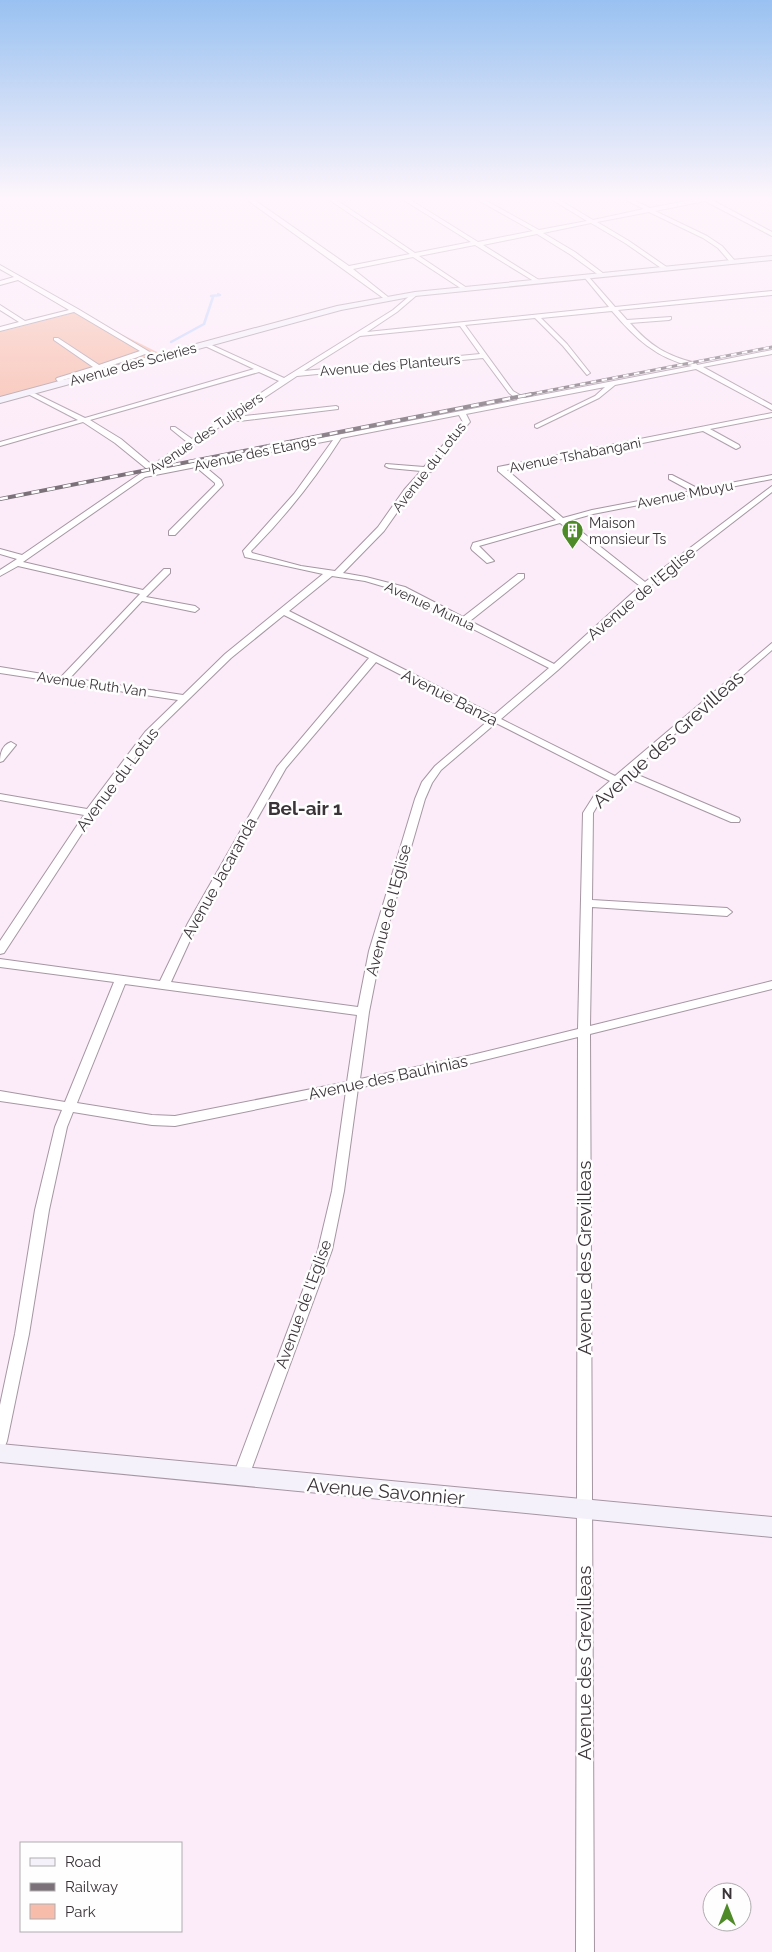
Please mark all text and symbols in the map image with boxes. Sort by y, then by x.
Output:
street label: Avenue des Scieries [68,339,198,389]
street label: Avenue des Planteurs [319,351,461,379]
street label: Avenue des Tulipiers [146,389,266,477]
street label: Avenue du Lotus [389,419,469,515]
street label: Avenue des Etangs [193,432,318,474]
street label: Avenue Tshabangani [508,434,642,476]
street label: Avenue Mbuyu [635,477,735,511]
place label: Maison monsieur Ts [589,515,667,547]
building icon: Maison monsieur Ts [561,519,585,550]
street label: Avenue de l'Eglise [583,543,699,644]
street label: Avenue Munua [382,578,478,634]
street label: Avenue Banza [398,665,501,730]
street label: Avenue des Grevilleas [588,666,748,812]
street label: Avenue Ruth Van [36,668,148,700]
street label: Avenue du Lotus [72,723,163,835]
district label: Bel-air 1 [268,797,342,819]
street label: Avenue Jacaranda [178,814,261,942]
street label: Avenue de l'Eglise [362,842,415,978]
street label: Avenue des Bauhinias [307,1051,470,1104]
street label: Avenue des Grevilleas [573,1161,595,1355]
street label: Avenue de l'Eglise [271,1237,336,1371]
street label: Avenue Savonnier [306,1473,466,1509]
street label: Avenue des Grevilleas [573,1566,595,1760]
legend [20,1842,182,1932]
text: Road [65,1853,101,1871]
text: Railway [65,1878,118,1896]
north arrow [702,1882,752,1932]
text: N [722,1886,732,1902]
text: Park [65,1903,96,1921]

